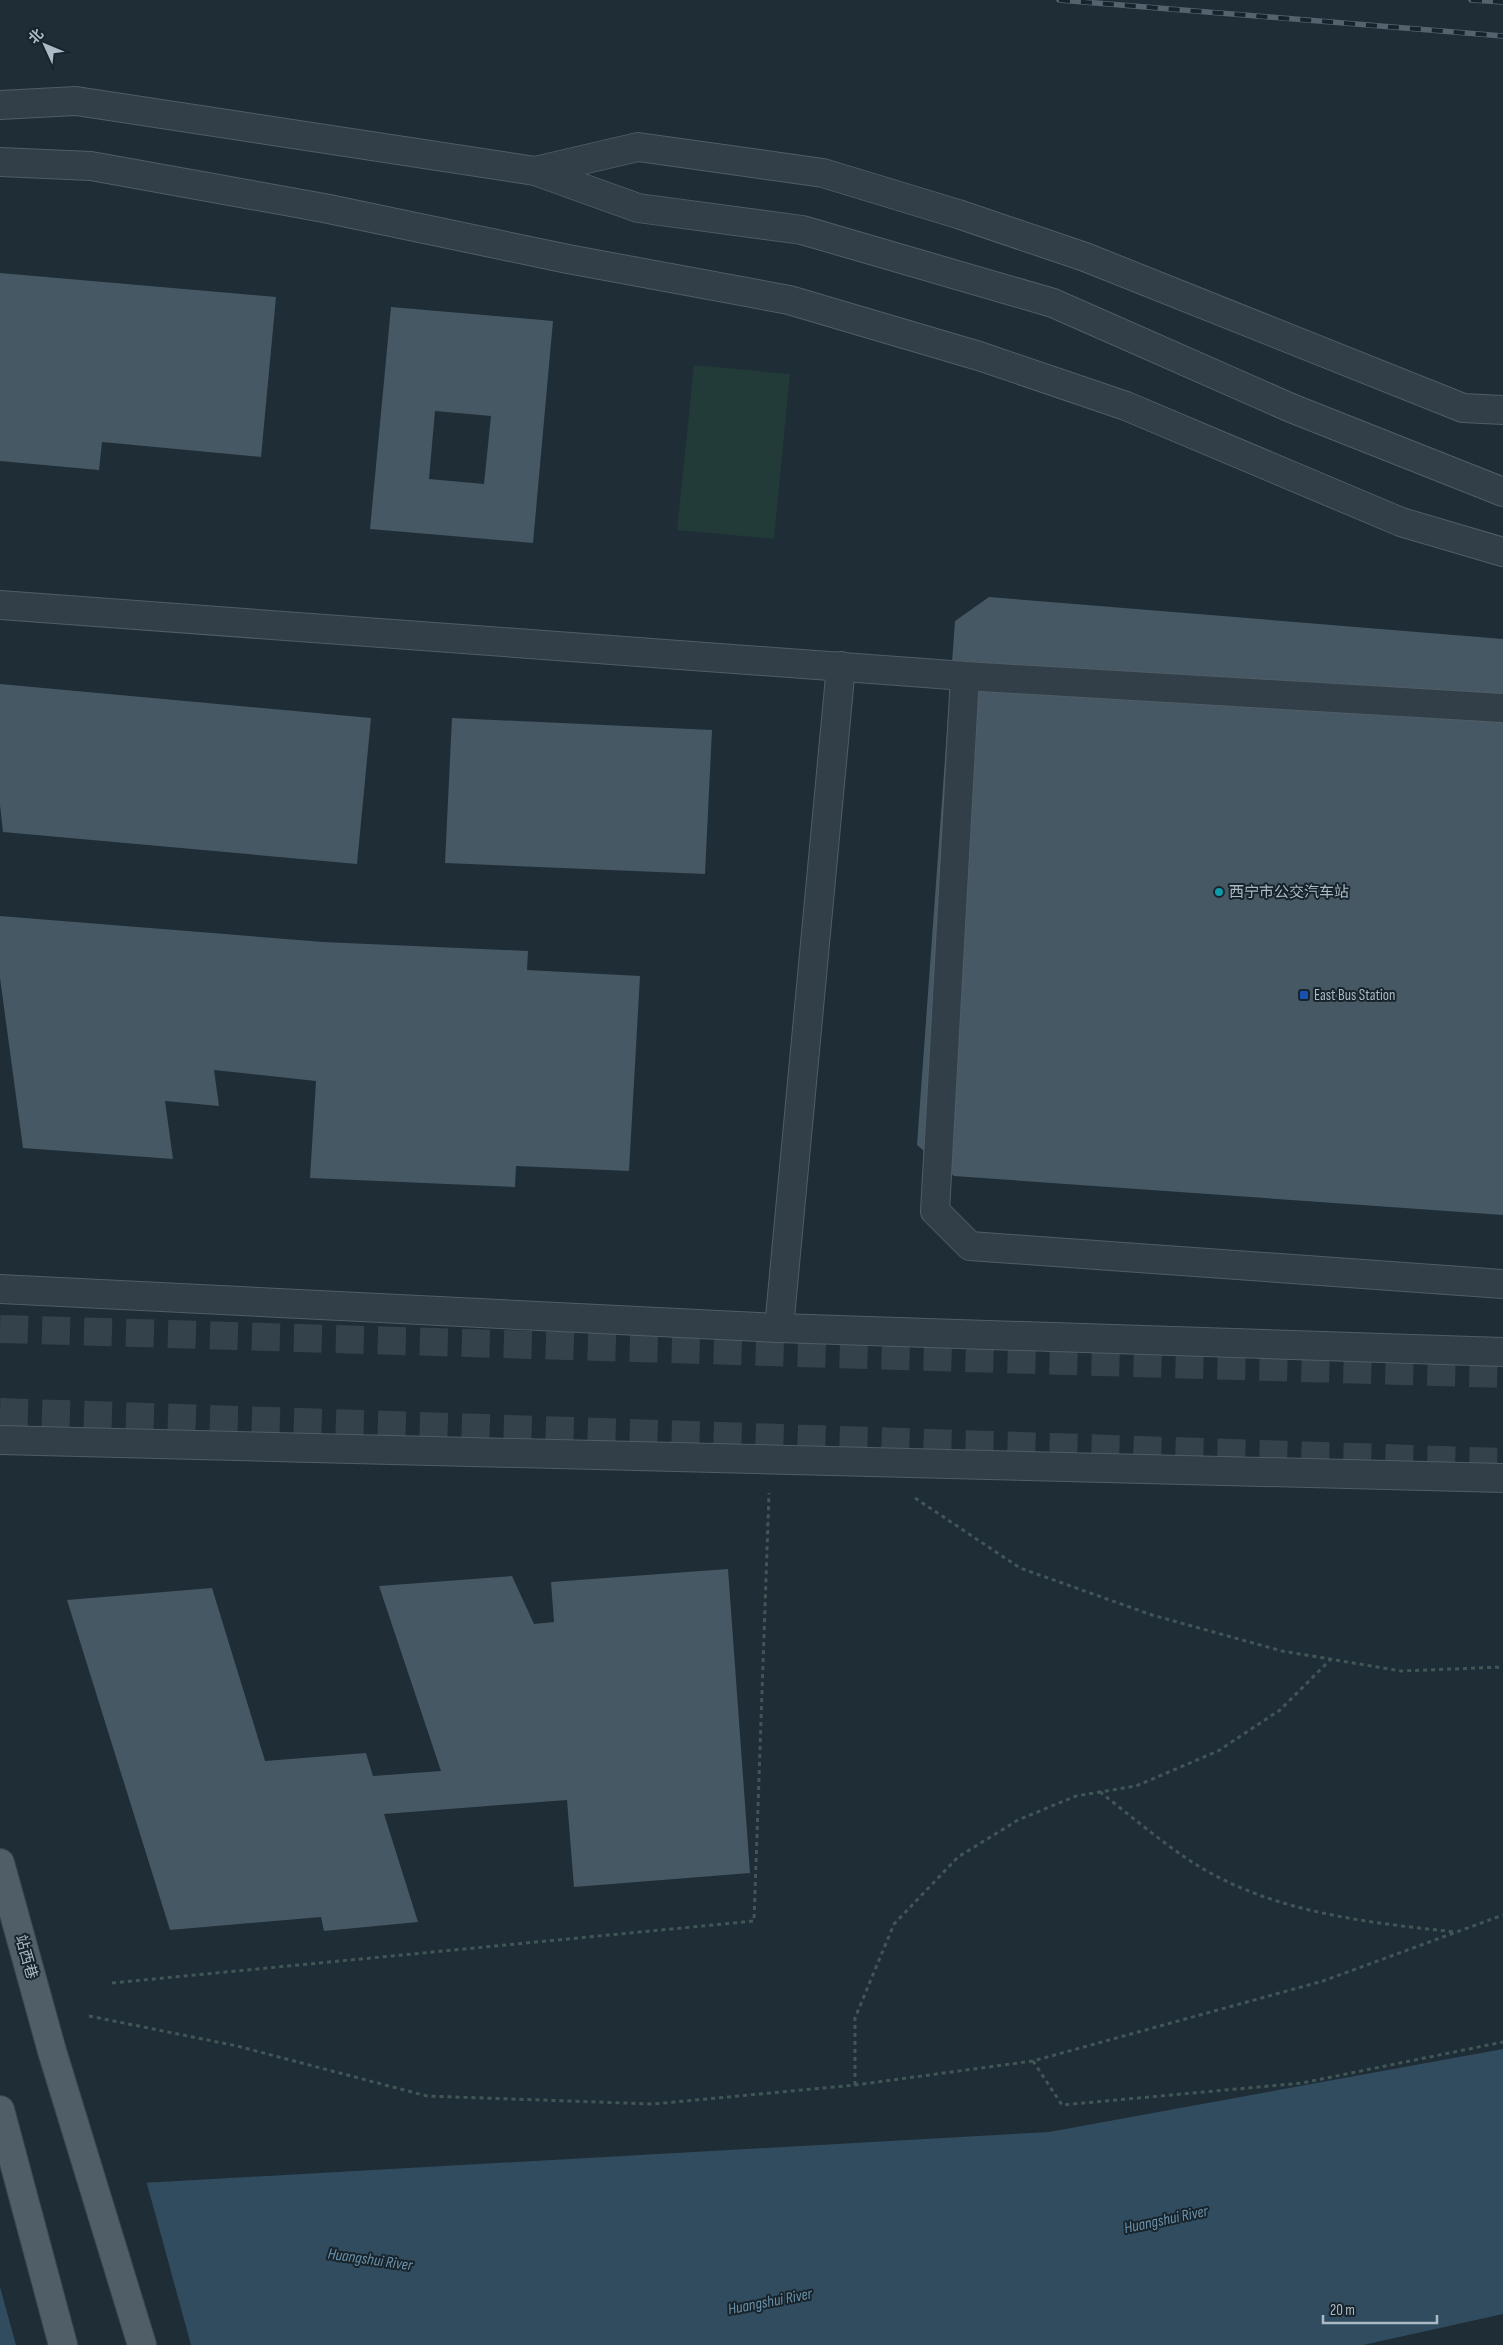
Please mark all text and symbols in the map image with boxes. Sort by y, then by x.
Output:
north arrow [20,20,70,70]
text: 北 [25,25,47,47]
place label: 西宁市公交汽车站 [1229,883,1349,902]
marker: 西宁市公交汽车站 [1213,886,1225,898]
place label: East Bus Station [1314,986,1396,1005]
marker: East Bus Station [1298,989,1310,1001]
street label: 站西巷 [11,1933,41,1981]
water label: Huangshui River [1122,2202,1210,2238]
water label: Huangshui River [326,2245,414,2275]
water label: Huangshui River [726,2284,814,2319]
scale bar [1323,2292,1437,2324]
text: 20 m [1330,2301,1355,2320]

